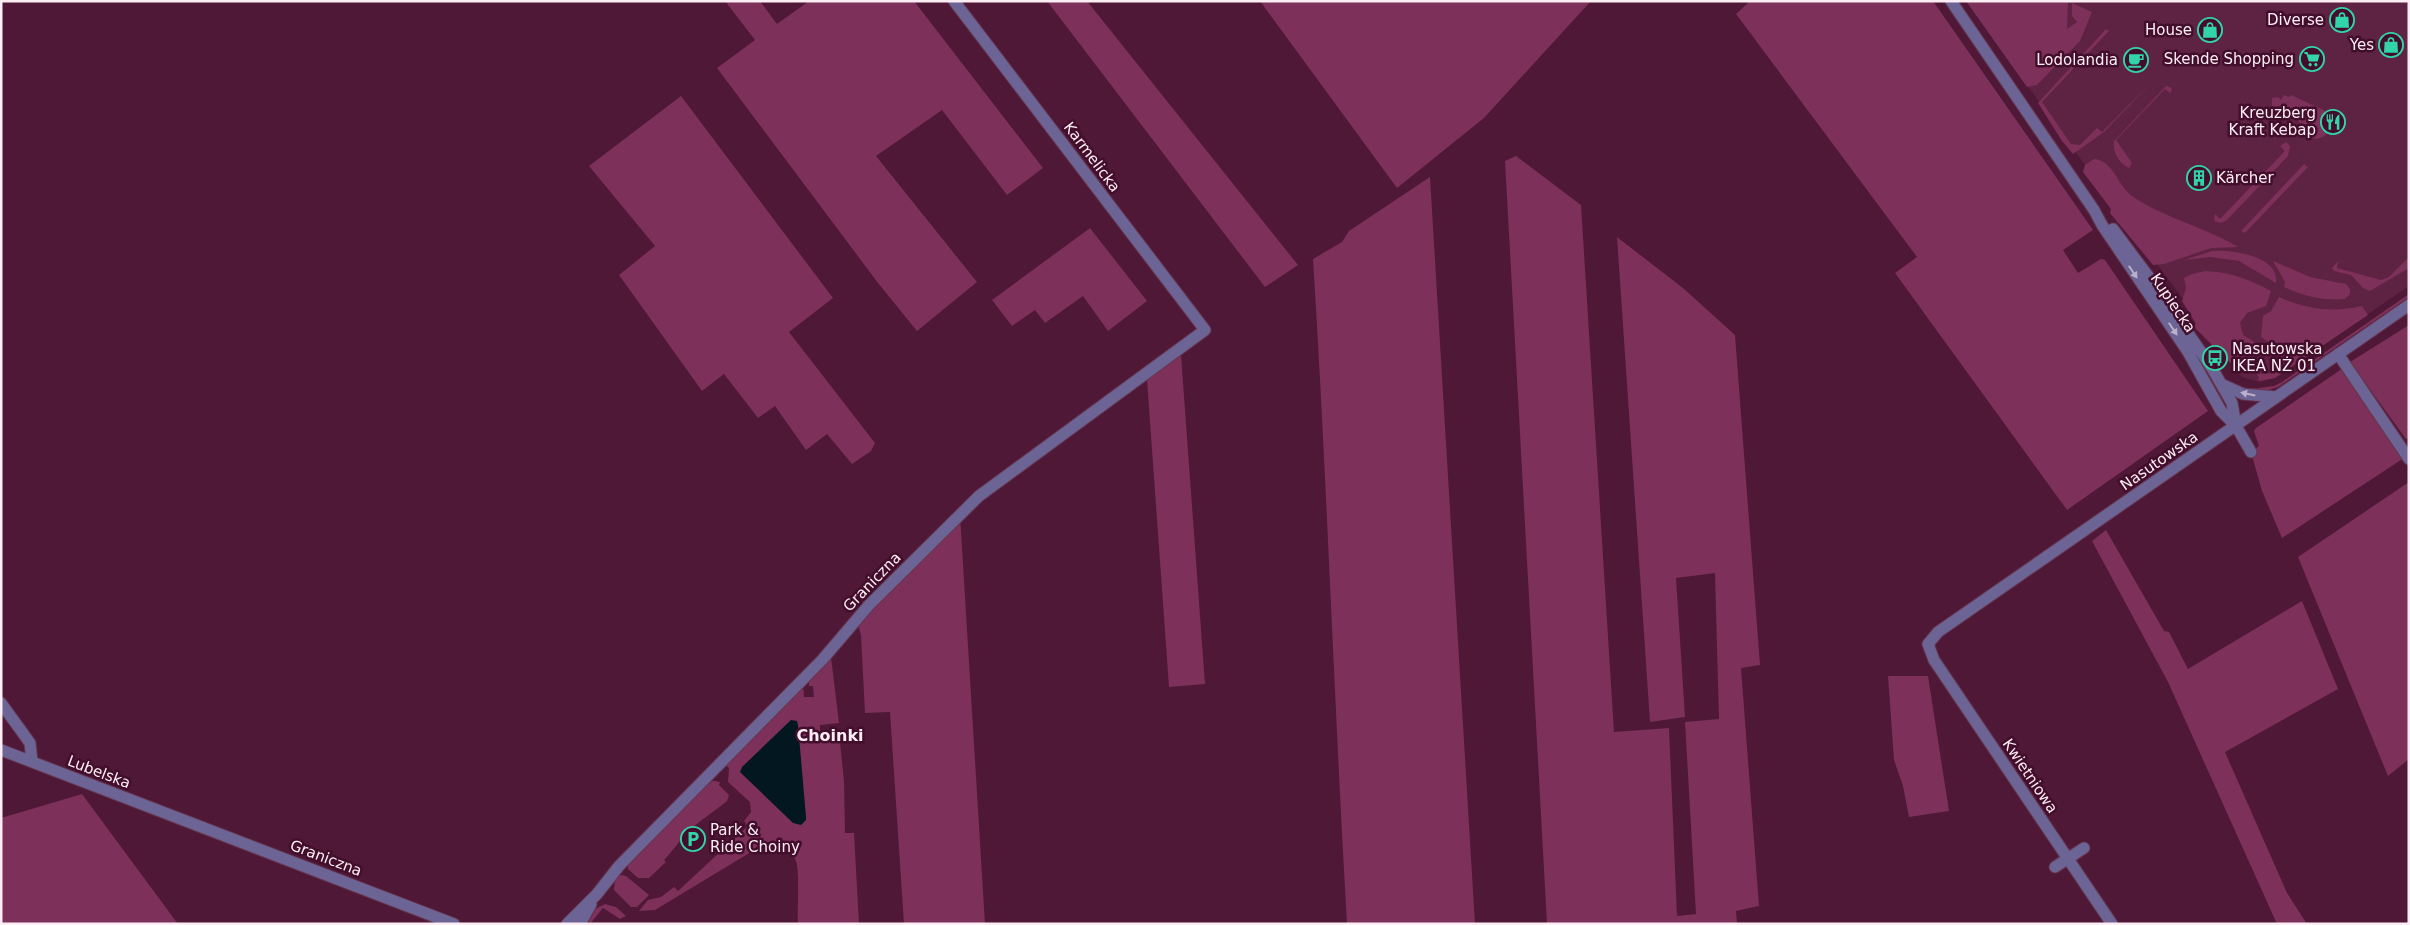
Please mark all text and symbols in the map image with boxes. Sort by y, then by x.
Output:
shop icon: Diverse [2329,7,2355,33]
place label: Diverse [2267,11,2324,29]
shop icon: House [2197,17,2223,43]
place label: House [2145,21,2192,39]
shop icon: Yes [2378,32,2404,58]
place label: Yes [2349,36,2374,54]
supermarket icon: Skende Shopping [2299,46,2325,72]
cafe icon: Lodolandia [2123,47,2149,73]
place label: Skende Shopping [2164,50,2294,68]
place label: Lodolandia [2036,51,2118,69]
place label: Kreuzberg Kraft Kebap [2229,104,2316,139]
restaurant icon: Kreuzberg Kraft Kebap [2320,109,2346,135]
street label: Karmelicka [1060,119,1124,195]
building icon: Kärcher [2186,165,2212,191]
place label: Kärcher [2216,169,2275,187]
one-way arrow [2128,265,2138,279]
street label: Kupiecka [2147,270,2199,336]
one-way arrow [2168,323,2178,336]
place label: Nasutowska IKEA NŻ 01 [2232,340,2323,375]
bus stop icon: Nasutowska IKEA NŻ 01 [2202,345,2228,371]
one-way arrow [2240,390,2255,398]
street label: Nasutowska [2117,428,2201,494]
street label: Graniczna [839,549,905,615]
district label: Choinki [796,726,864,745]
street label: Kwietniowa [1999,735,2061,817]
street label: Lubelska [65,752,133,792]
place label: Park & Ride Choiny [710,821,800,856]
parking icon: Park & Ride Choiny [680,826,706,852]
street label: Graniczna [288,836,364,880]

